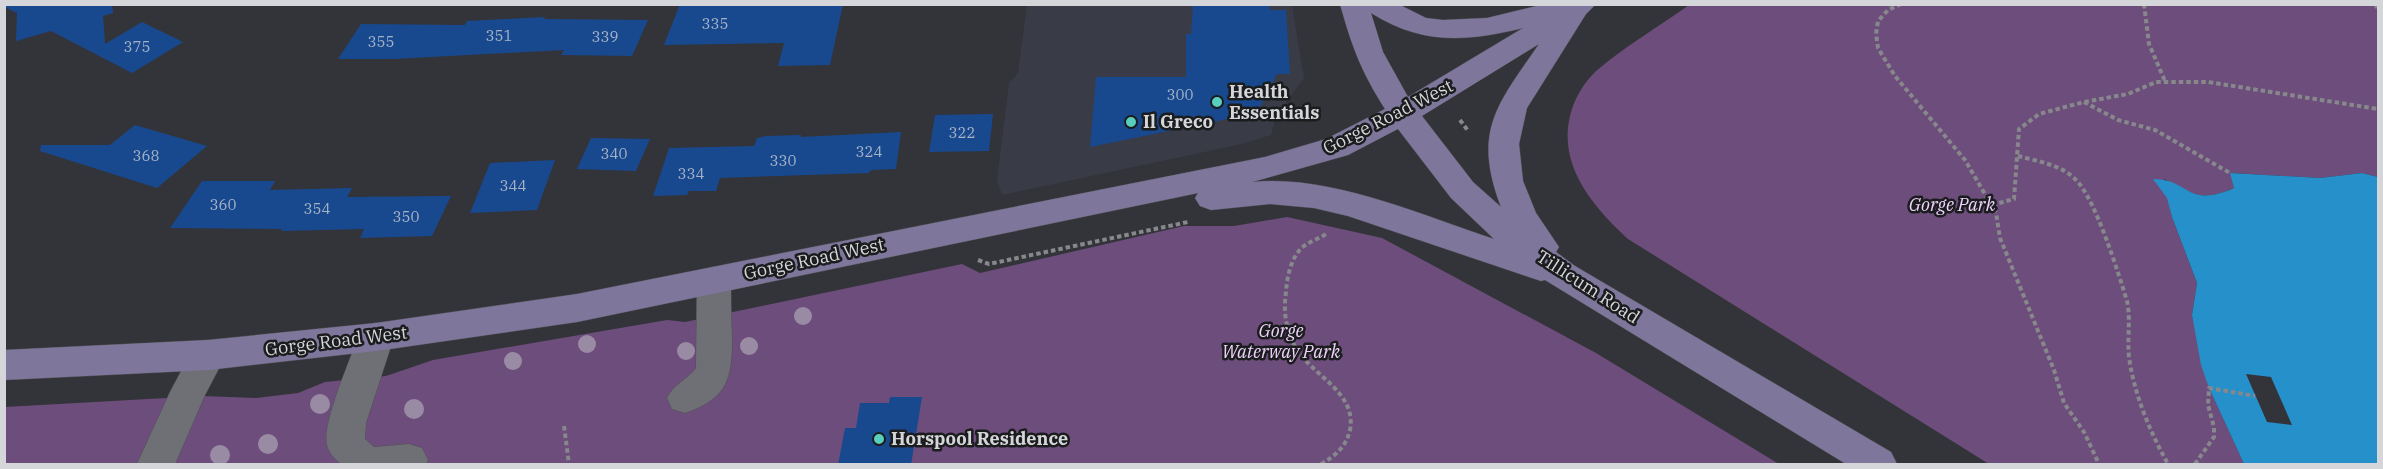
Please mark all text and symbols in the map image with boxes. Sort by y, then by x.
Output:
house number: 335 [701,14,729,33]
house number: 351 [485,26,513,45]
house number: 339 [591,27,619,46]
house number: 355 [367,32,395,51]
house number: 375 [123,37,151,56]
street label: Gorge Road West [1319,74,1457,159]
place label: Health Essentials [1229,80,1319,124]
house number: 300 [1166,85,1194,104]
marker: Health Essentials [1210,95,1224,109]
place label: Il Greco [1143,110,1213,133]
marker: Il Greco [1124,115,1138,129]
house number: 322 [948,123,976,142]
house number: 324 [855,142,883,161]
house number: 340 [600,144,628,163]
house number: 368 [132,146,160,165]
house number: 330 [769,151,797,170]
house number: 334 [677,164,705,183]
house number: 344 [499,176,527,195]
park label: Gorge Park [1909,193,1996,216]
house number: 360 [209,195,237,214]
house number: 354 [303,199,331,218]
house number: 350 [392,207,420,226]
street label: Gorge Road West [742,232,886,285]
street label: Tillicum Road [1532,245,1644,329]
park label: Gorge Waterway Park [1222,319,1341,363]
street label: Gorge Road West [264,320,408,361]
place label: Horspool Residence [891,427,1068,450]
marker: Horspool Residence [872,432,886,446]

